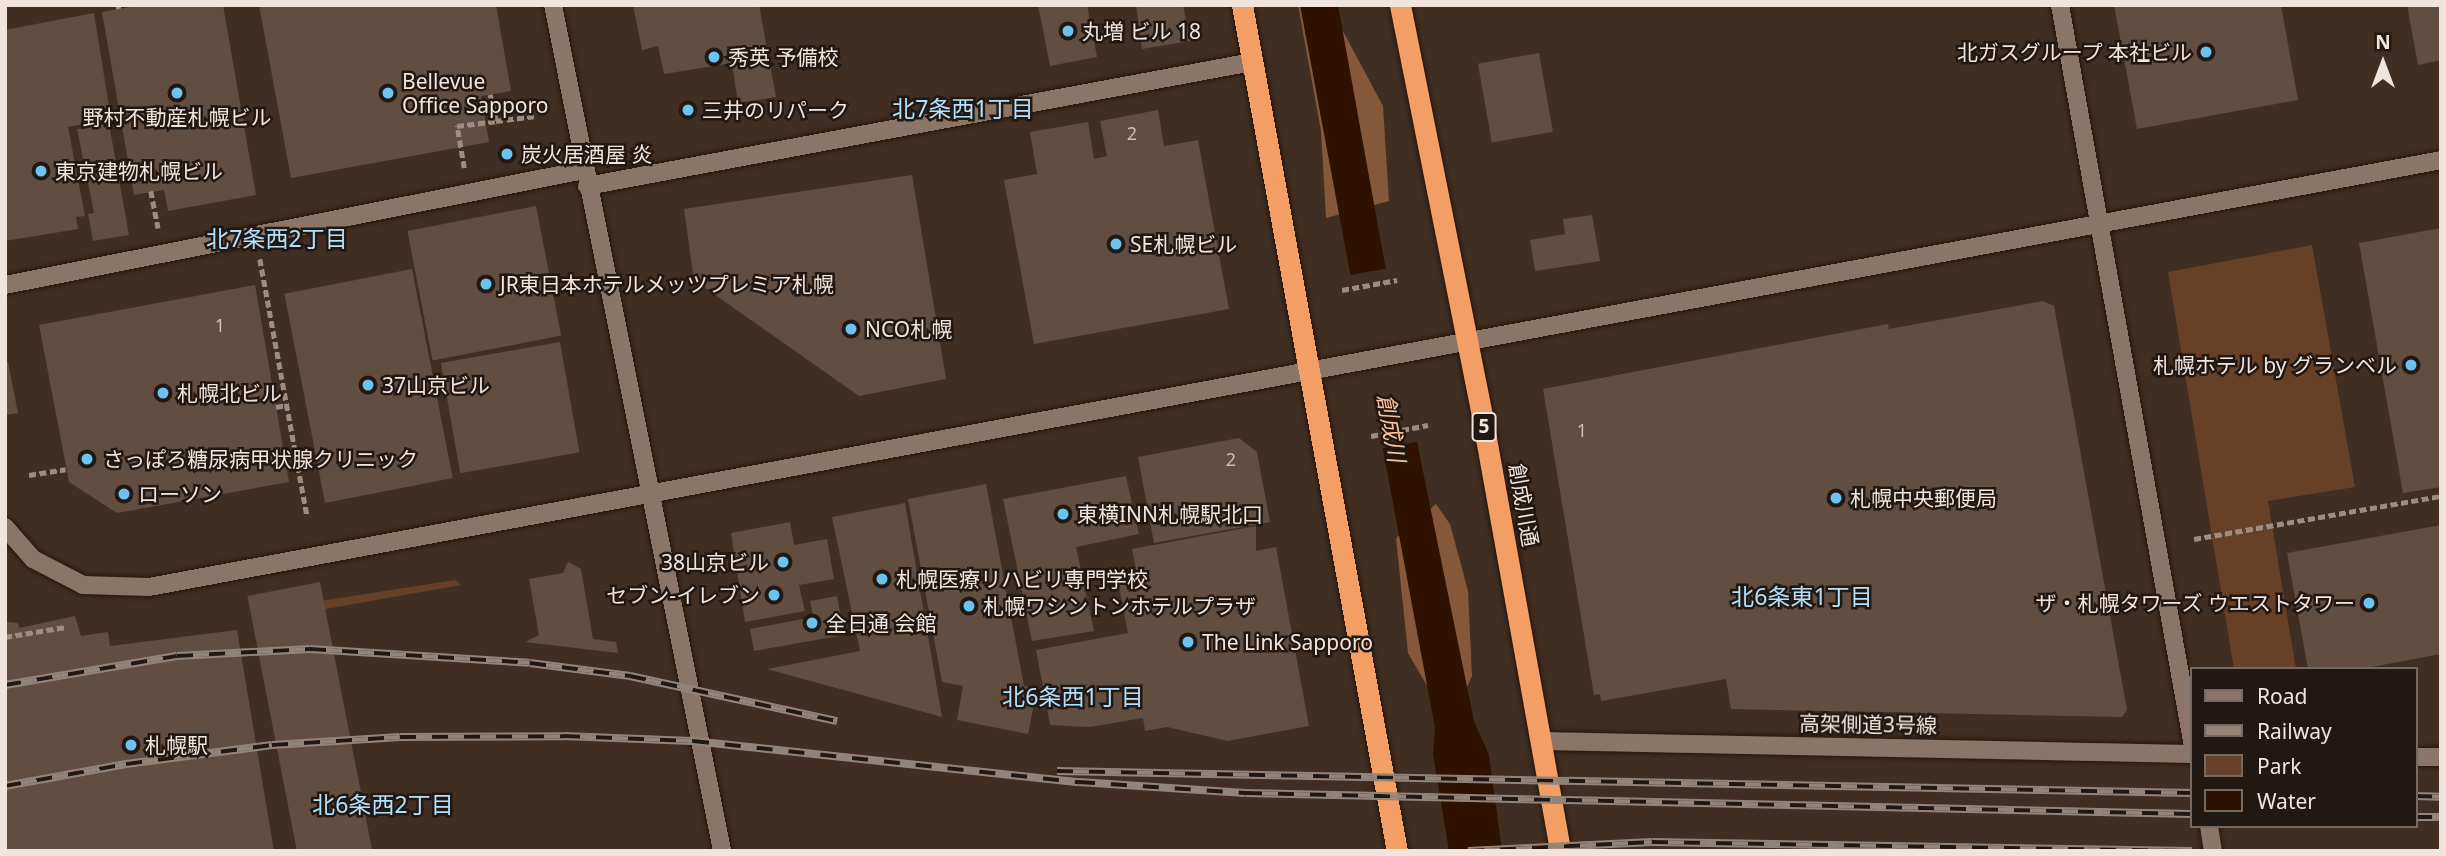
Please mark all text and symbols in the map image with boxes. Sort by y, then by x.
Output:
place label: 丸増 ビル 18 [1082,18,1201,44]
marker: 丸増 ビル 18 [1060,23,1076,39]
north arrow [2348,28,2418,98]
text: N [2375,29,2391,55]
place label: 北ガスグループ 本社ビル [1956,39,2192,65]
place label: 秀英 予備校 [728,44,838,70]
marker: 北ガスグループ 本社ビル [2198,44,2214,60]
marker: 秀英 予備校 [706,49,722,65]
place label: Bellevue Office Sapporo [402,68,548,118]
marker: 野村不動産札幌ビル [169,85,185,101]
marker: Bellevue Office Sapporo [380,85,396,101]
district label: 北7条西1丁目 [892,94,1034,122]
place label: 三井のリパーク [702,97,849,123]
marker: 三井のリパーク [680,102,696,118]
place label: 野村不動産札幌ビル [83,104,271,130]
house number: 2 [1127,122,1137,144]
place label: 炭火居酒屋 炎 [521,141,652,167]
marker: 炭火居酒屋 炎 [499,146,515,162]
place label: 東京建物札幌ビル [55,158,223,184]
marker: 東京建物札幌ビル [33,163,49,179]
district label: 北7条西2丁目 [206,224,348,252]
place label: SE札幌ビル [1130,231,1237,257]
marker: SE札幌ビル [1108,236,1124,252]
place label: JR東日本ホテルメッツプレミア札幌 [500,271,834,297]
marker: JR東日本ホテルメッツプレミア札幌 [478,276,494,292]
house number: 1 [215,314,225,336]
place label: NCO札幌 [865,316,952,342]
marker: NCO札幌 [843,321,859,337]
place label: 札幌ホテル by グランベル [2153,352,2397,378]
marker: 札幌ホテル by グランベル [2403,357,2419,373]
place label: 37山京ビル [382,372,490,398]
marker: 37山京ビル [360,377,376,393]
place label: 札幌北ビル [177,380,282,406]
marker: 札幌北ビル [155,385,171,401]
water label: 創成川 [1372,392,1412,464]
road number: 5 [1470,412,1498,442]
house number: 1 [1577,419,1587,441]
place label: さっぽろ糖尿病甲状腺クリニック [103,446,418,472]
house number: 2 [1226,448,1236,470]
marker: さっぽろ糖尿病甲状腺クリニック [77,449,97,469]
street label: 創成川通 [1504,461,1544,549]
place label: ローソン [138,481,222,507]
place label: 札幌中央郵便局 [1850,485,1997,511]
marker: ローソン [116,486,132,502]
marker: 札幌中央郵便局 [1828,490,1844,506]
place label: 東横INN札幌駅北口 [1077,501,1263,527]
marker: 東横INN札幌駅北口 [1055,506,1071,522]
place label: 38山京ビル [661,549,769,575]
marker: 38山京ビル [775,554,791,570]
place label: 札幌医療リハビリ専門学校 [896,566,1148,592]
marker: 札幌医療リハビリ専門学校 [874,571,890,587]
place label: セブン-イレブン [606,582,760,608]
district label: 北6条東1丁目 [1731,582,1873,610]
marker: セブン-イレブン [766,587,782,603]
place label: ザ・札幌タワーズ ウエストタワー [2035,590,2355,616]
place label: 札幌ワシントンホテルプラザ [983,593,1256,619]
marker: ザ・札幌タワーズ ウエストタワー [2361,595,2377,611]
marker: 札幌ワシントンホテルプラザ [961,598,977,614]
place label: 全日通 会館 [826,610,936,636]
marker: 全日通 会館 [804,615,820,631]
place label: The Link Sapporo [1202,629,1373,655]
marker: The Link Sapporo [1180,634,1196,650]
legend [2190,667,2418,828]
district label: 北6条西1丁目 [1002,682,1144,710]
text: Road [2257,682,2307,710]
street label: 高架側道3号線 [1799,710,1937,738]
text: Railway [2257,717,2332,745]
place label: 札幌駅 [145,732,208,758]
marker: 札幌駅 [123,737,139,753]
text: Park [2257,752,2301,780]
text: Water [2257,787,2316,815]
district label: 北6条西2丁目 [312,790,454,818]

